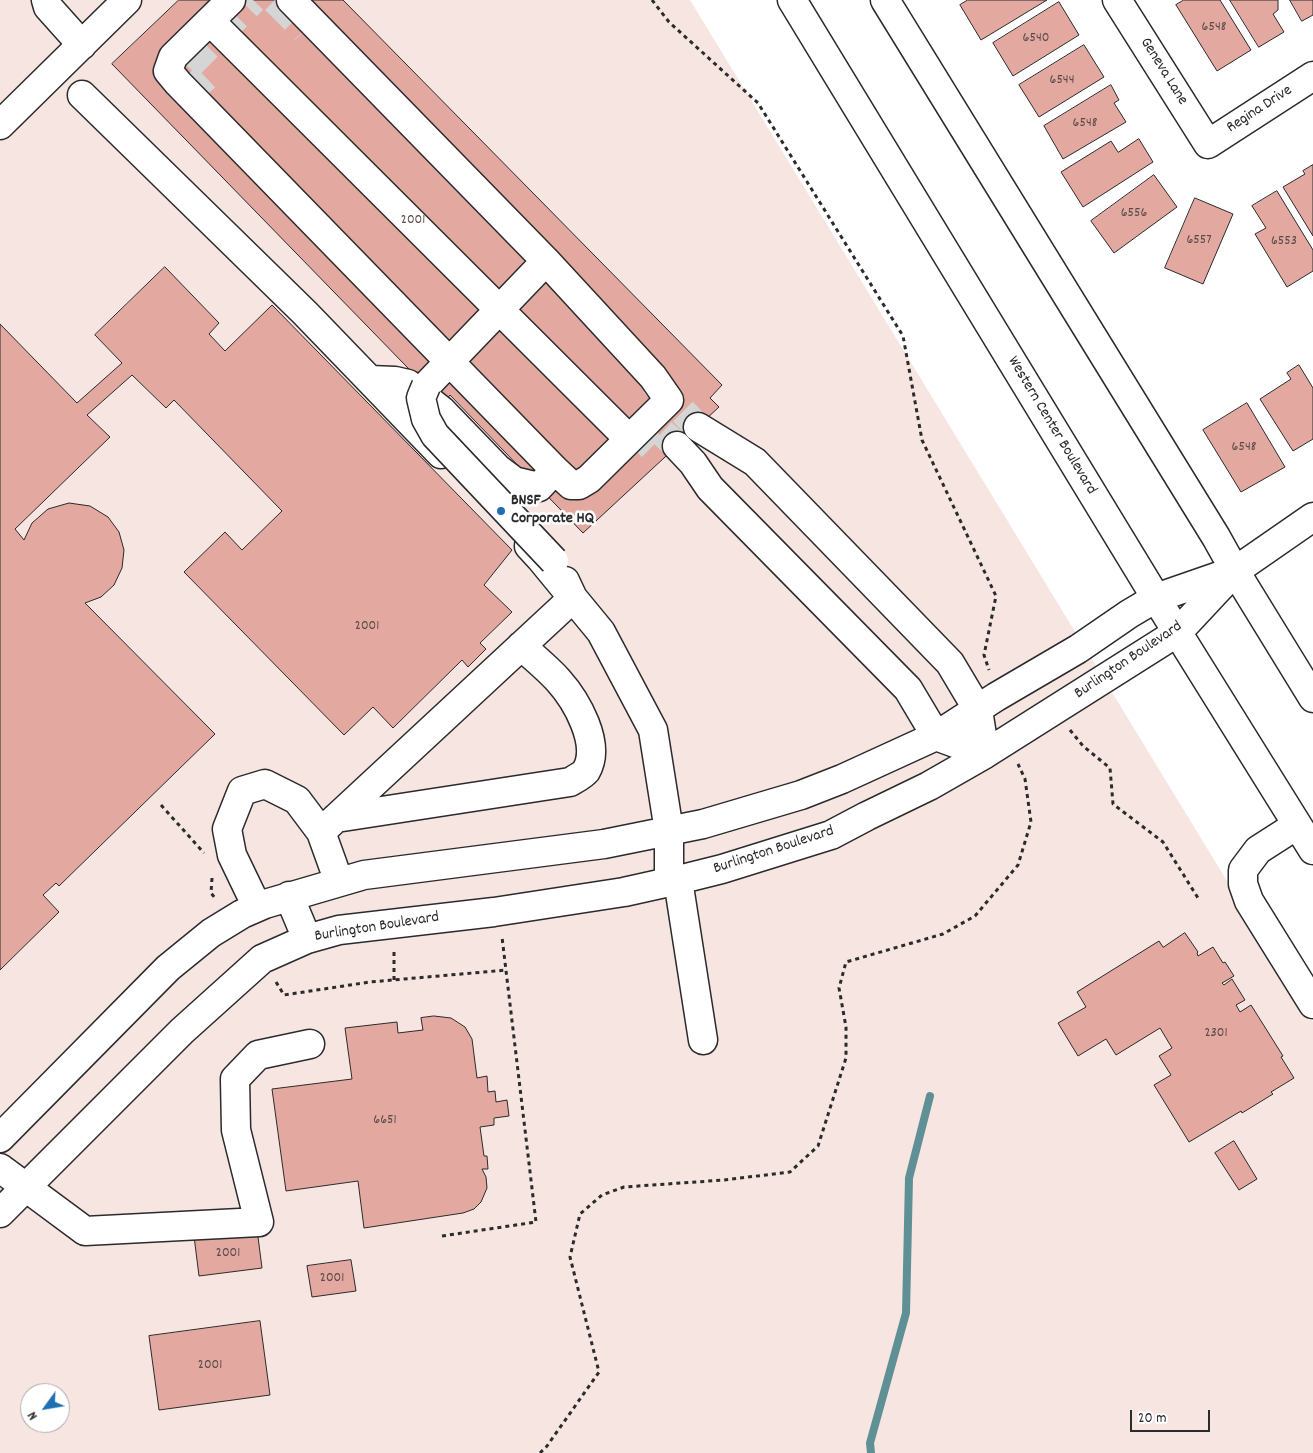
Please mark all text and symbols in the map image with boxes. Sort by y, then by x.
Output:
house number: 6548 [1202,20,1226,36]
house number: 6540 [1023,31,1049,47]
street label: Geneva Lane [1135,35,1191,109]
house number: 6544 [1050,73,1074,89]
street label: Regina Drive [1224,82,1296,138]
house number: 6548 [1073,116,1097,132]
house number: 6556 [1121,206,1147,222]
house number: 2001 [401,213,425,229]
house number: 6557 [1186,233,1212,249]
house number: 6553 [1271,234,1297,250]
street label: Western Center Boulevard [1002,353,1100,499]
house number: 6548 [1232,440,1256,456]
place label: BNSF Corporate HQ [511,492,594,530]
marker: BNSF Corporate HQ [495,505,507,517]
street label: Burlington Boulevard [1072,618,1186,704]
house number: 2001 [355,619,379,635]
street label: Burlington Boulevard [711,822,837,880]
street label: Burlington Boulevard [313,909,441,947]
house number: 2301 [1204,1026,1228,1042]
house number: 6651 [373,1113,397,1129]
house number: 2001 [216,1246,240,1262]
house number: 2001 [320,1271,344,1287]
house number: 2001 [198,1358,222,1374]
north arrow [20,1383,70,1433]
scale bar [1133,1400,1213,1432]
text: N [23,1407,43,1424]
text: 20 m [1138,1408,1166,1430]

